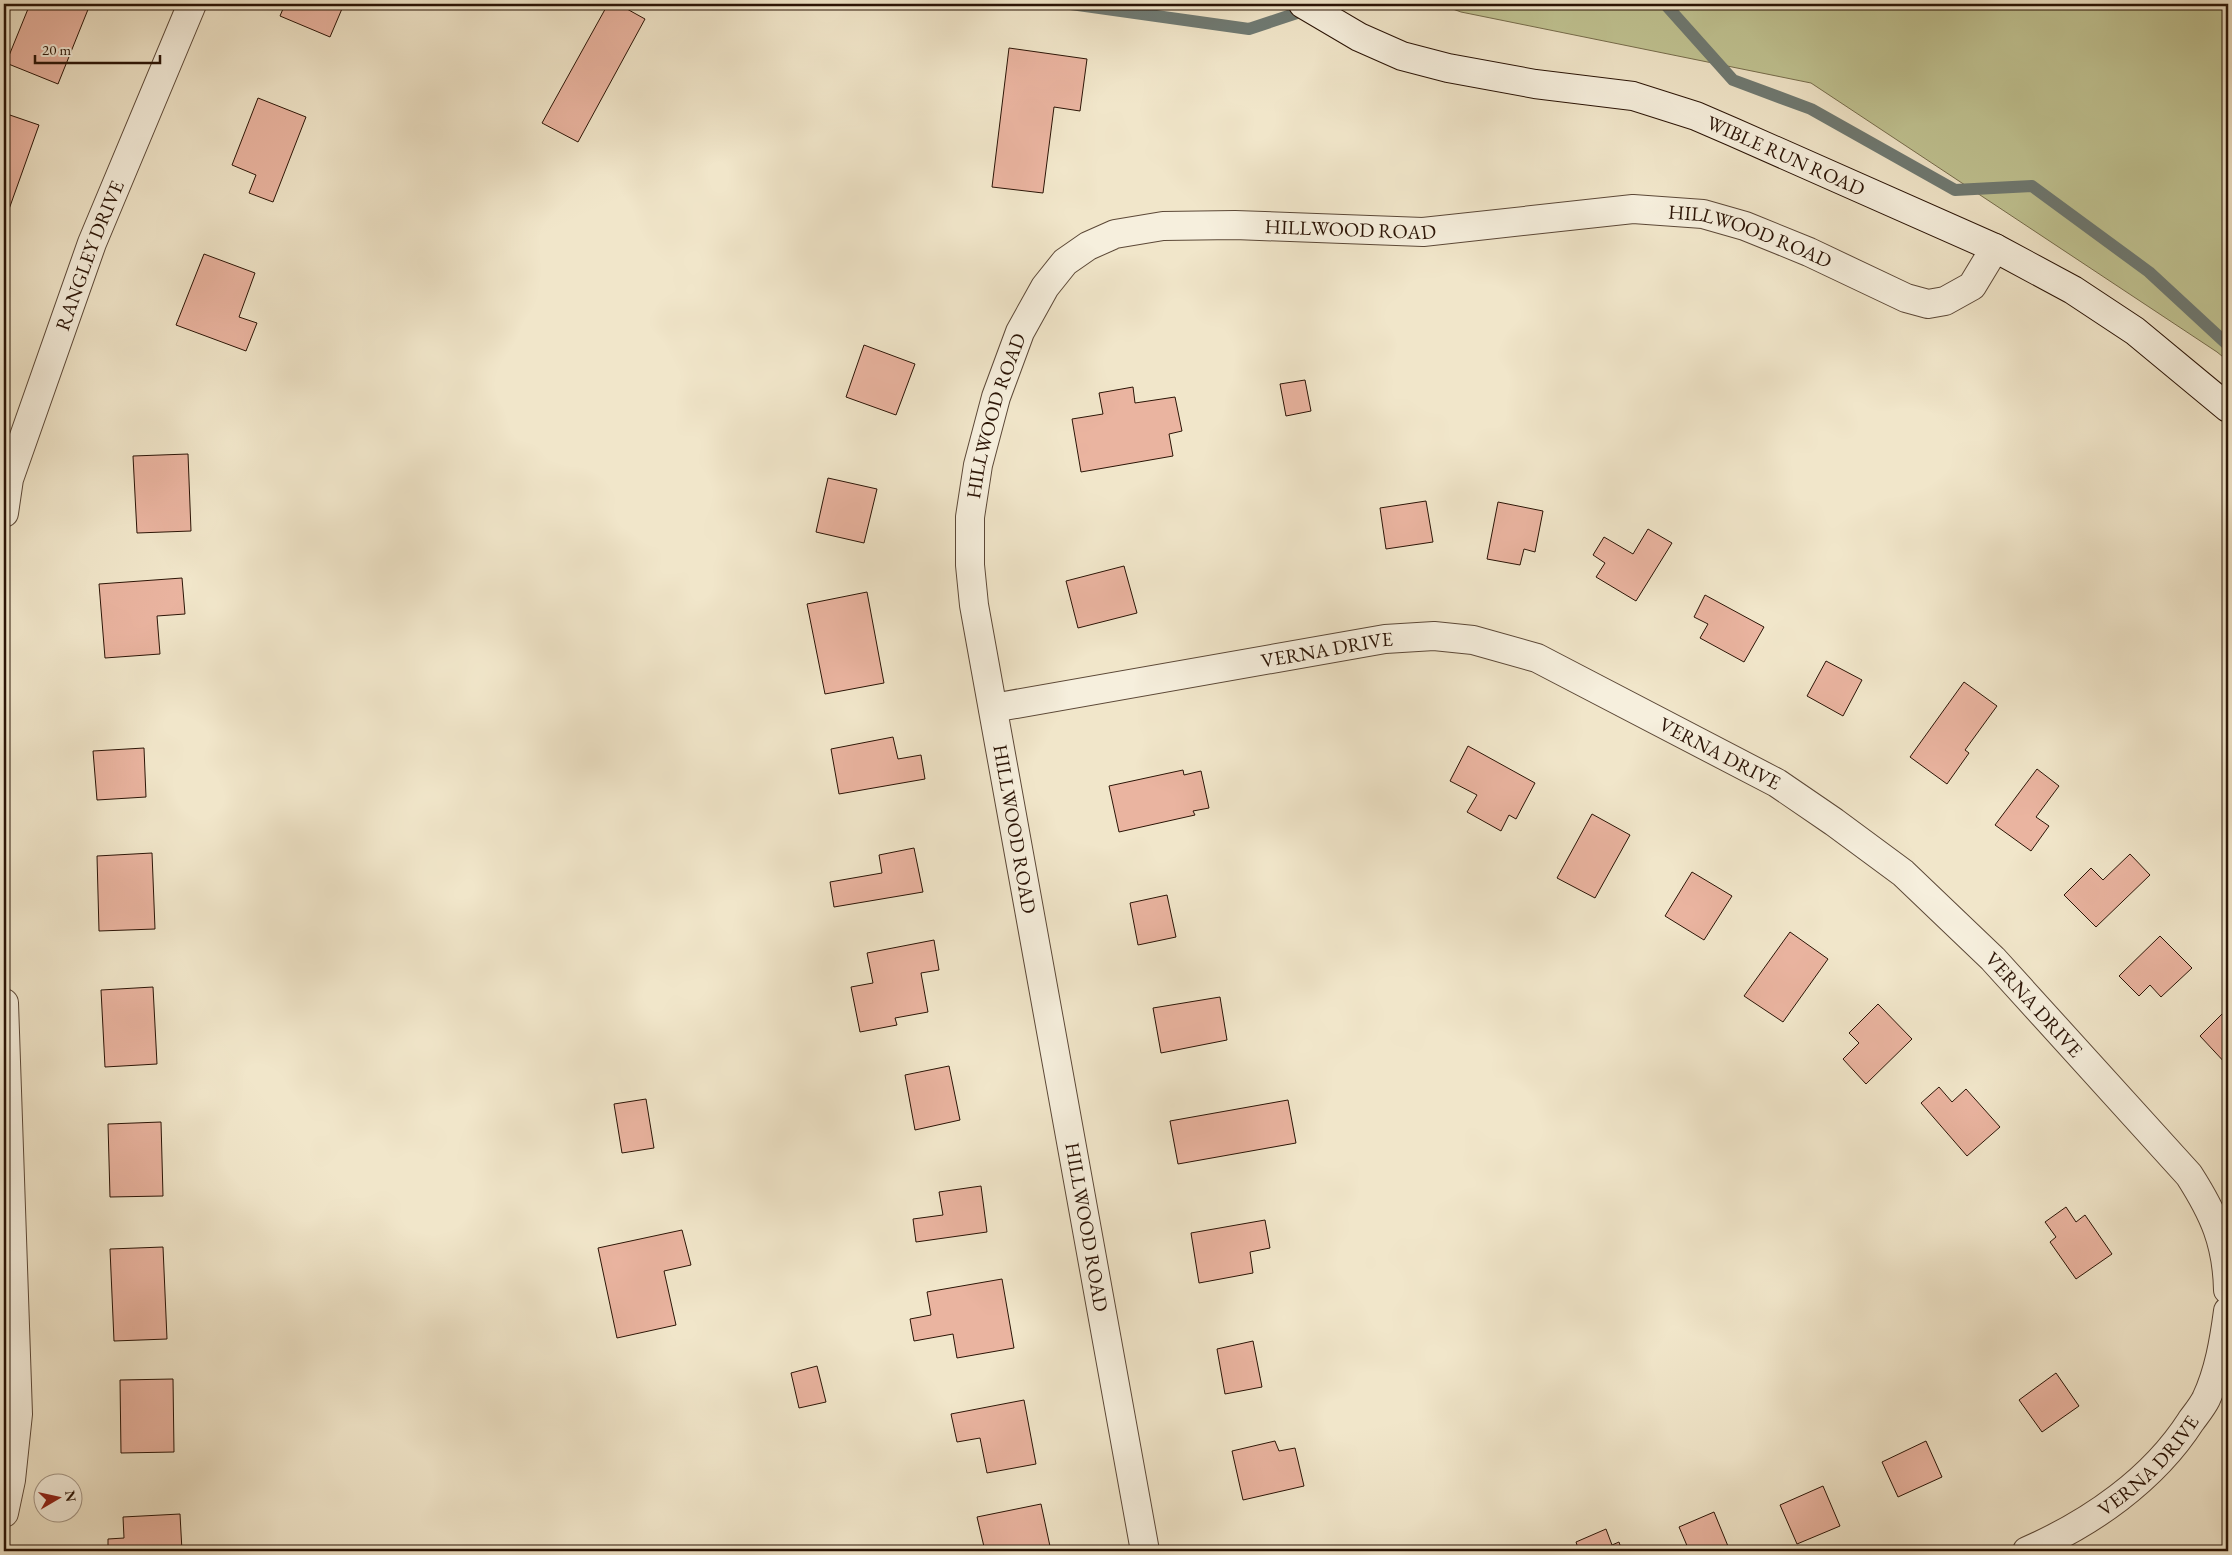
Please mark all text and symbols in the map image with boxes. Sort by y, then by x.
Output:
scale bar [35,32,160,64]
text: 20 m [42,40,71,59]
street label: WIBLE RUN ROAD [1703,109,1869,202]
street label: RANGLEY DRIVE [49,176,130,334]
street label: HILLWOOD ROAD [1667,199,1836,274]
street label: HILLWOOD ROAD [1264,213,1437,245]
street label: HILLWOOD ROAD [960,329,1031,500]
street label: VERNA DRIVE [1259,626,1394,674]
street label: VERNA DRIVE [1655,711,1785,796]
street label: HILLWOOD ROAD [987,742,1043,916]
street label: VERNA DRIVE [1980,946,2089,1063]
street label: HILLWOOD ROAD [1059,1140,1115,1314]
street label: VERNA DRIVE [2093,1410,2204,1522]
north arrow [32,1472,82,1522]
text: N [61,1489,81,1504]

